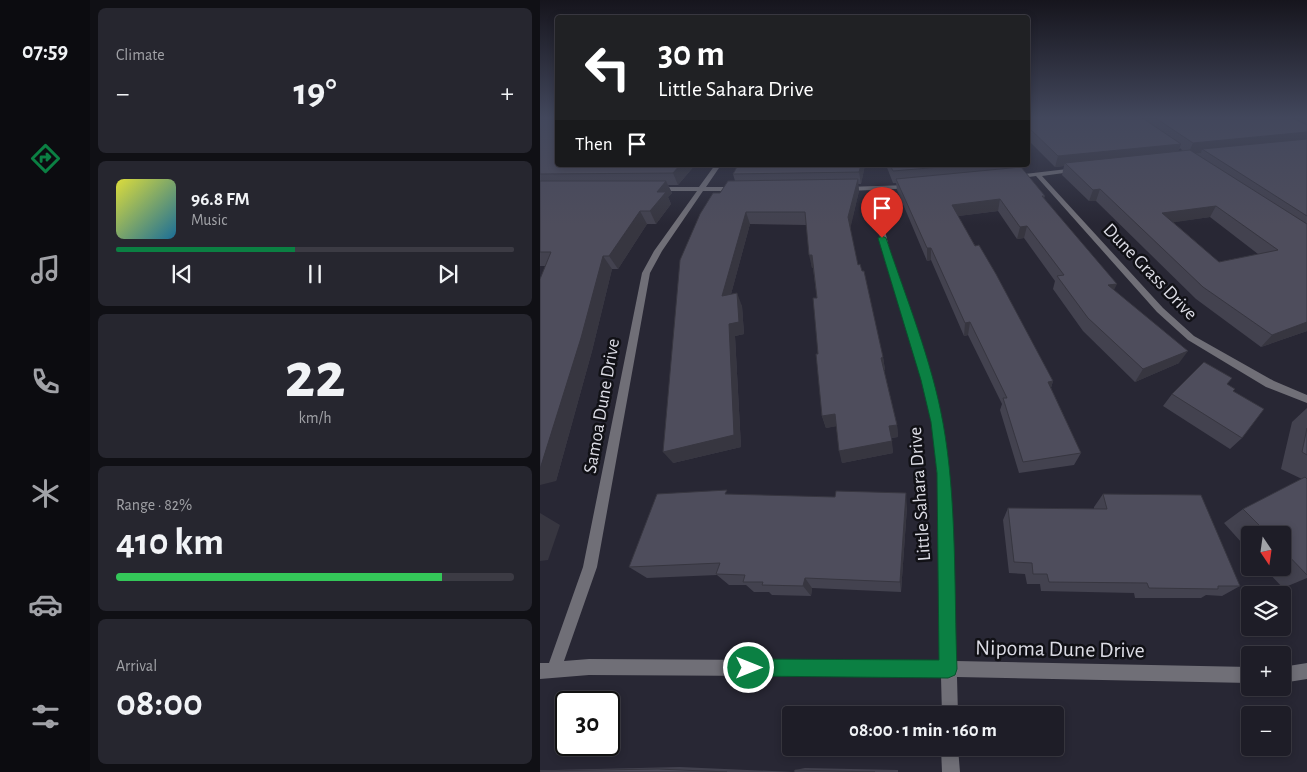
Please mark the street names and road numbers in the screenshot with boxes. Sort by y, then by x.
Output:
street label: Dune Grass Drive [1099,220,1201,324]
street label: Samoa Dune Drive [581,337,623,475]
street label: Little Sahara Drive [906,426,934,562]
street label: Nipoma Dune Drive [975,637,1145,661]

